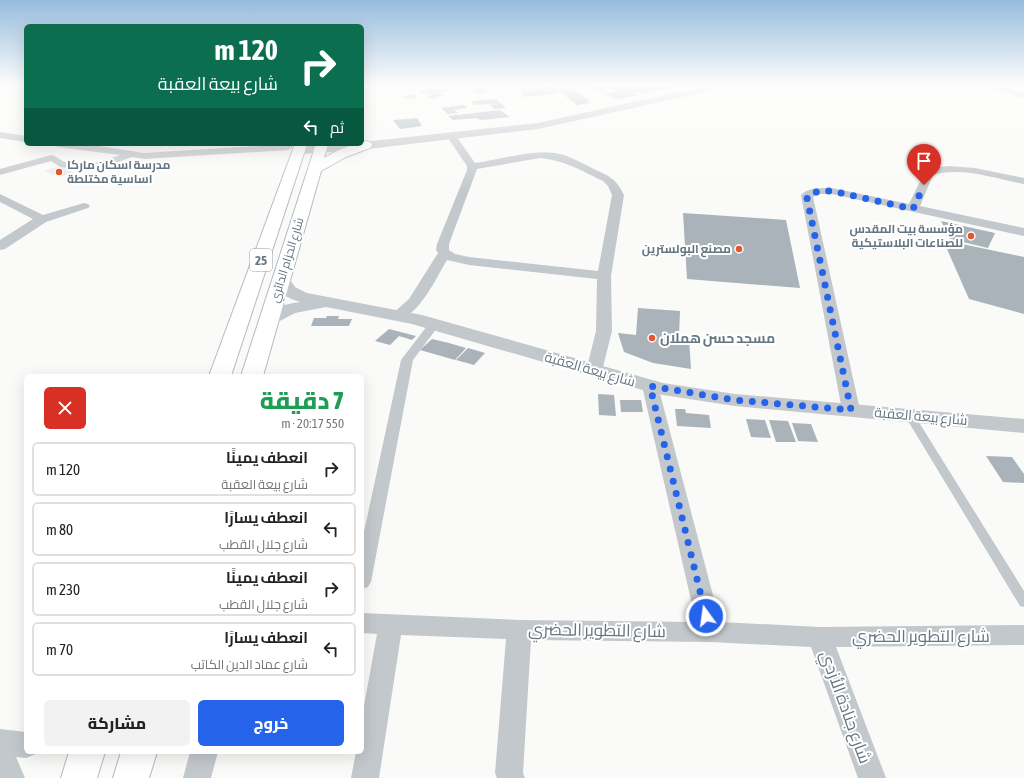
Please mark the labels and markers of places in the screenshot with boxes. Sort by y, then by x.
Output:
pin [907,144,941,185]
place label: مدرسة اسكان ماركا اساسية مختلطة [67,158,170,186]
marker: مدرسة اسكان ماركا اساسية مختلطة [54,167,64,177]
place label: مؤسسة بيت المقدس للصناعات البلاستيكية [849,222,963,250]
marker: مؤسسة بيت المقدس للصناعات البلاستيكية [966,231,976,241]
place label: مصنع البولسترين [642,242,731,258]
marker: مصنع البولسترين [734,244,744,254]
place label: مسجد حسن هملان [660,330,775,347]
marker: مسجد حسن هملان [647,333,657,343]

